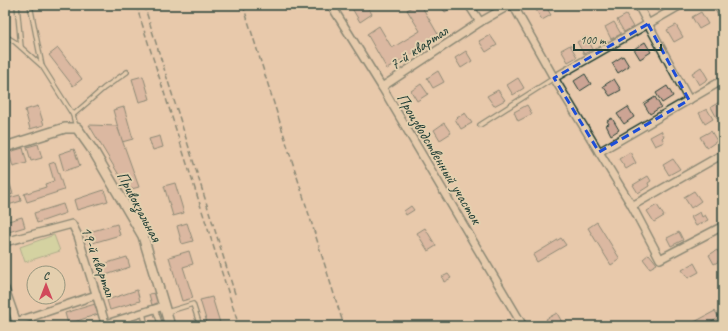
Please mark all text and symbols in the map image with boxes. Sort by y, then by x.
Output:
street label: 7-й квартал [386,20,452,75]
scale bar [574,26,661,52]
text: 100 m [580,32,607,48]
street label: Производственный участок [392,89,487,229]
street label: Привокзальная [112,168,166,246]
street label: 19-й квартал [76,224,120,300]
north arrow [26,265,66,305]
text: С [43,268,50,282]

